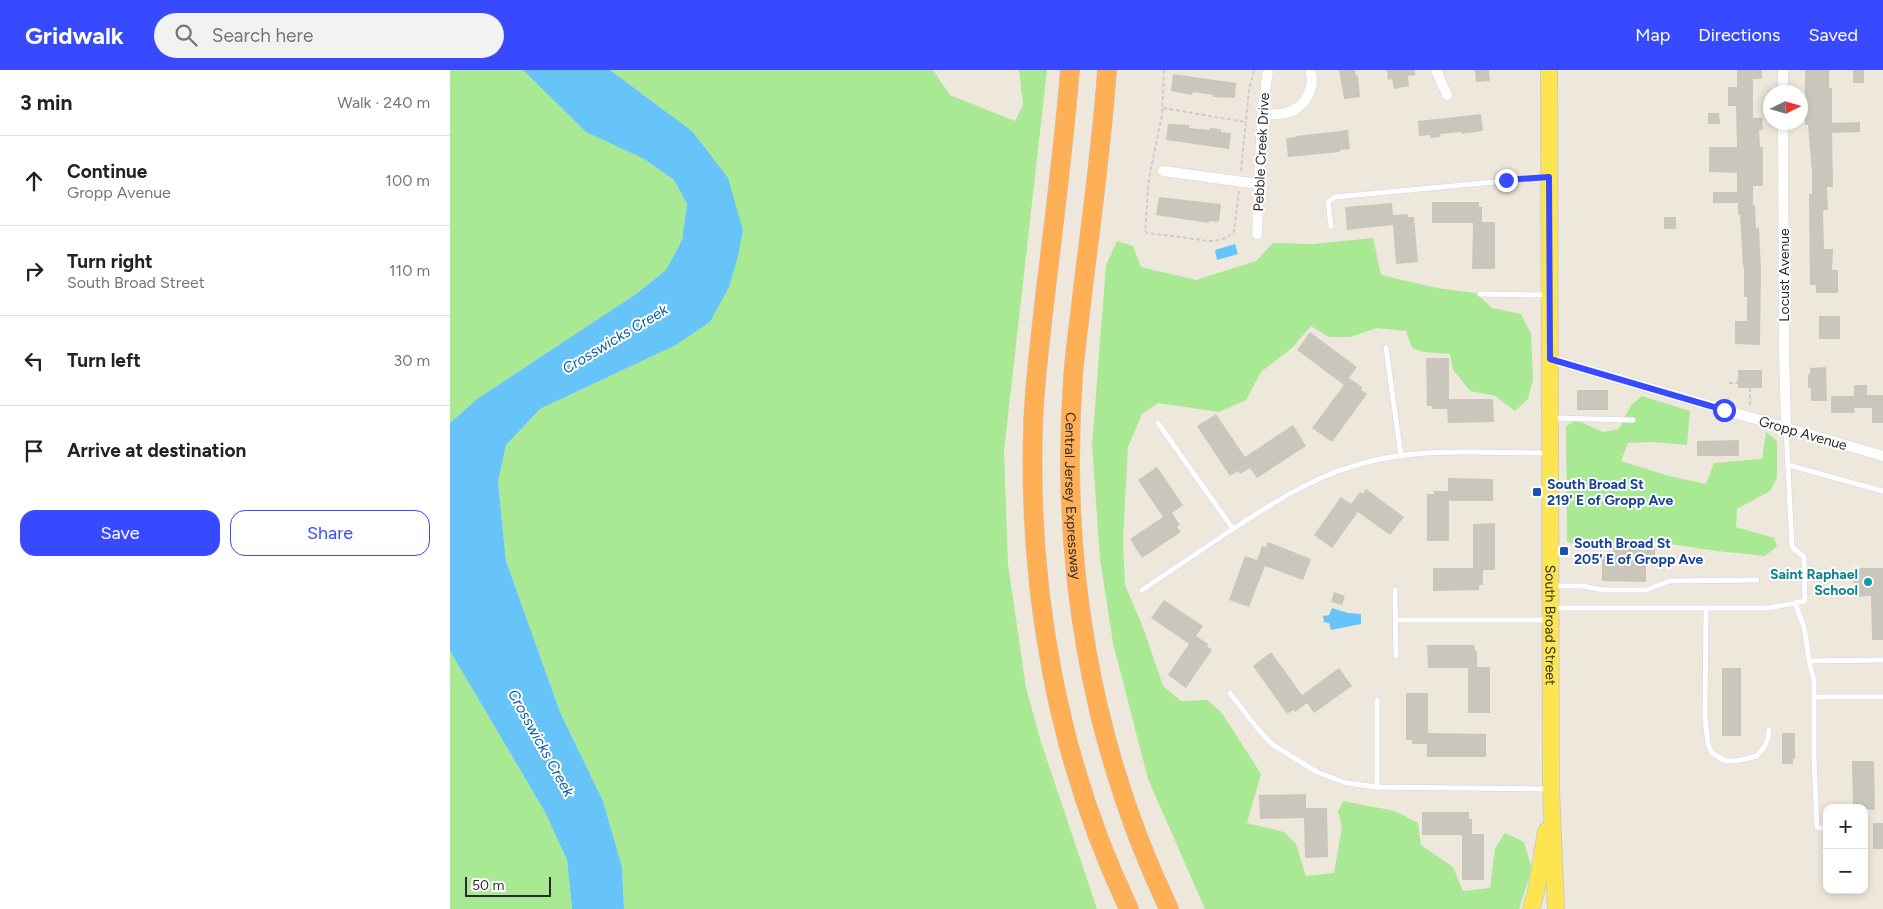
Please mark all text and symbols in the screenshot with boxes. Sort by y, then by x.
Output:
search box [154,13,504,58]
text: Gridwalk [25,21,124,50]
icon: search [172,21,200,49]
text: Search here [212,24,313,47]
text: Map [1635,24,1670,46]
text: Directions [1698,24,1780,46]
text: Saved [1808,24,1858,46]
north arrow [1763,85,1808,130]
text: 3 min [20,90,72,115]
street label: Pebble Creek Drive [1250,92,1273,212]
text: Walk · 240 m [337,93,430,112]
text: Continue [67,160,147,183]
icon: ahead [20,167,48,195]
route end [1495,169,1518,192]
text: 100 m [385,171,430,190]
text: Gropp Avenue [67,183,171,202]
street label: Locust Avenue [1776,228,1793,322]
text: Turn right [67,250,153,273]
icon: right [20,257,48,285]
text: 110 m [389,261,430,280]
text: South Broad Street [67,273,205,292]
water label: Crosswicks Creek [559,300,672,378]
icon: left [20,347,48,375]
text: Turn left [67,349,141,372]
text: 30 m [393,351,430,370]
route start [1713,399,1736,422]
street label: Central Jersey Expressway [1061,412,1085,581]
street label: Gropp Avenue [1757,413,1849,454]
icon: arrive [20,437,48,465]
text: Arrive at destination [67,439,246,462]
place label: South Broad St 219' E of Gropp Ave [1547,476,1673,509]
marker: South Broad St 219' E of Gropp Ave [1531,486,1543,498]
button: Save [20,510,220,556]
button: Share [230,510,430,556]
place label: South Broad St 205' E of Gropp Ave [1574,535,1704,568]
marker: South Broad St 205' E of Gropp Ave [1558,545,1570,557]
street label: South Broad Street [1541,565,1559,685]
place label: Saint Raphael School [1770,566,1858,599]
marker: Saint Raphael School [1862,576,1874,588]
water label: Crosswicks Creek [504,686,578,800]
map controls [1823,804,1868,894]
button: + [1823,804,1868,849]
button: − [1823,849,1868,894]
scale bar [465,874,551,897]
text: 50 m [472,877,504,894]

